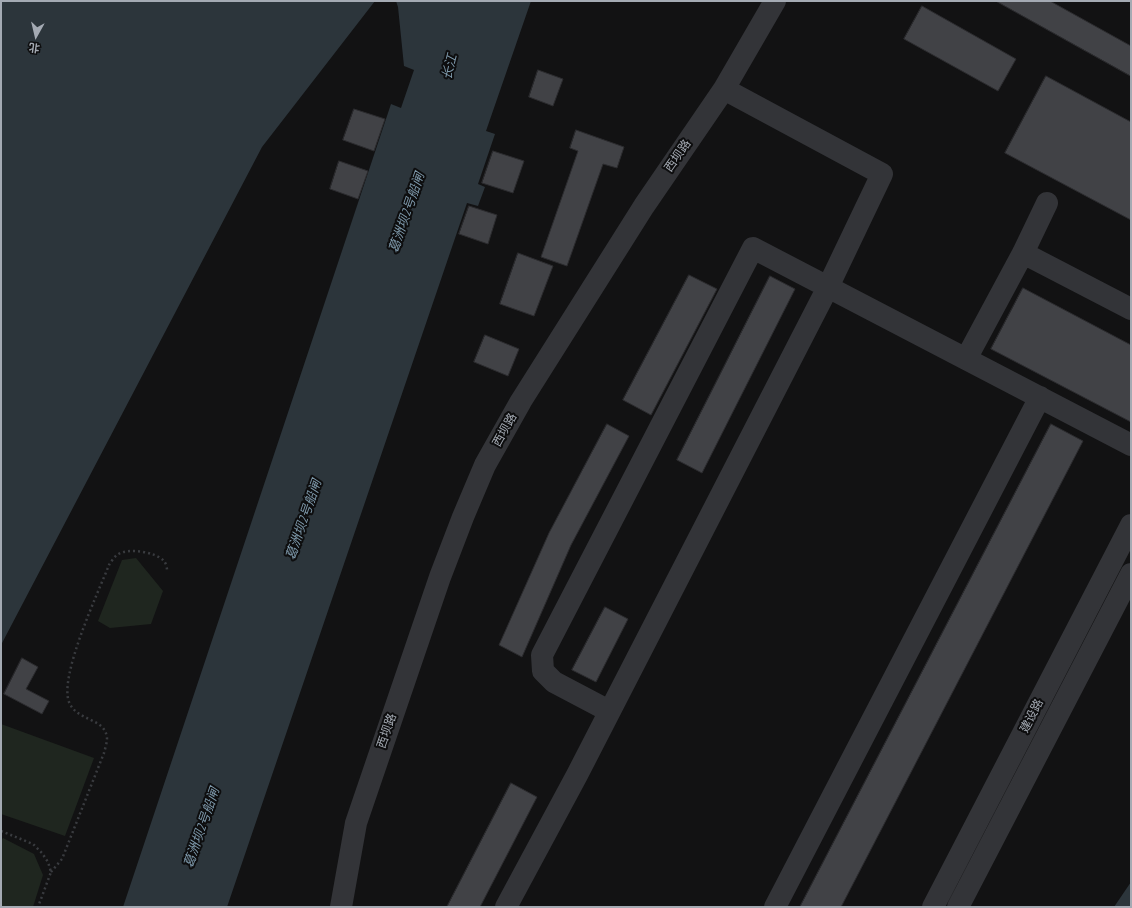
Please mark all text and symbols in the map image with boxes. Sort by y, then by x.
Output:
north arrow [16,16,56,56]
text: 北 [28,40,41,56]
water label: 长江 [439,52,461,82]
street label: 西坝路 [662,137,694,175]
water label: 葛洲坝2号船闸 [386,171,428,255]
street label: 西坝路 [490,411,520,449]
water label: 葛洲坝2号船闸 [283,478,325,562]
street label: 建设路 [1017,697,1047,735]
street label: 西坝路 [374,712,400,750]
water label: 葛洲坝2号船闸 [181,786,223,870]

